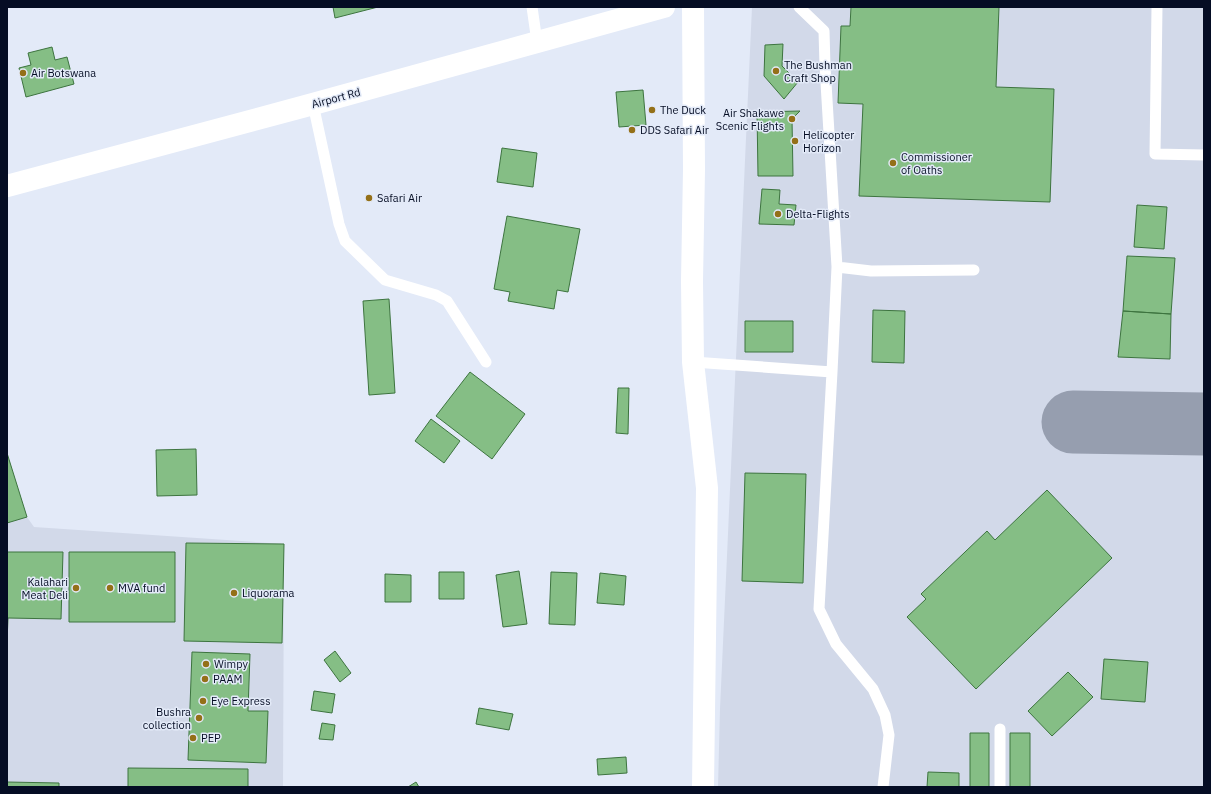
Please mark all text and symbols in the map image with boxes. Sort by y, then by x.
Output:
place label: The Bushman Craft Shop [784,58,852,85]
place label: Air Botswana [31,66,96,80]
marker: The Bushman Craft Shop [771,66,781,76]
marker: Air Botswana [18,68,28,78]
street label: Airport Rd [310,85,362,111]
place label: The Duck [660,103,706,117]
marker: The Duck [647,105,657,115]
place label: Air Shakawe Scenic Flights [716,106,784,133]
marker: Air Shakawe Scenic Flights [787,114,797,124]
place label: DDS Safari Air [640,123,709,137]
marker: DDS Safari Air [627,125,637,135]
place label: Helicopter Horizon [803,128,854,155]
marker: Helicopter Horizon [790,136,800,146]
place label: Commissioner of Oaths [901,150,972,177]
marker: Commissioner of Oaths [888,158,898,168]
place label: Safari Air [377,191,422,205]
marker: Safari Air [364,193,374,203]
place label: Delta-Flights [786,207,850,221]
marker: Delta-Flights [773,209,783,219]
place label: Kalahari Meat Deli [22,575,68,602]
place label: MVA fund [118,581,165,595]
marker: Kalahari Meat Deli [71,583,81,593]
marker: MVA fund [105,583,115,593]
place label: Liquorama [242,586,295,600]
marker: Liquorama [229,588,239,598]
place label: Wimpy [214,657,248,671]
marker: Wimpy [201,659,211,669]
place label: PAAM [213,672,242,686]
marker: PAAM [200,674,210,684]
place label: Eye Express [211,694,271,708]
marker: Eye Express [198,696,208,706]
place label: Bushra collection [143,705,191,732]
marker: Bushra collection [194,713,204,723]
place label: PEP [201,731,221,745]
marker: PEP [188,733,198,743]

